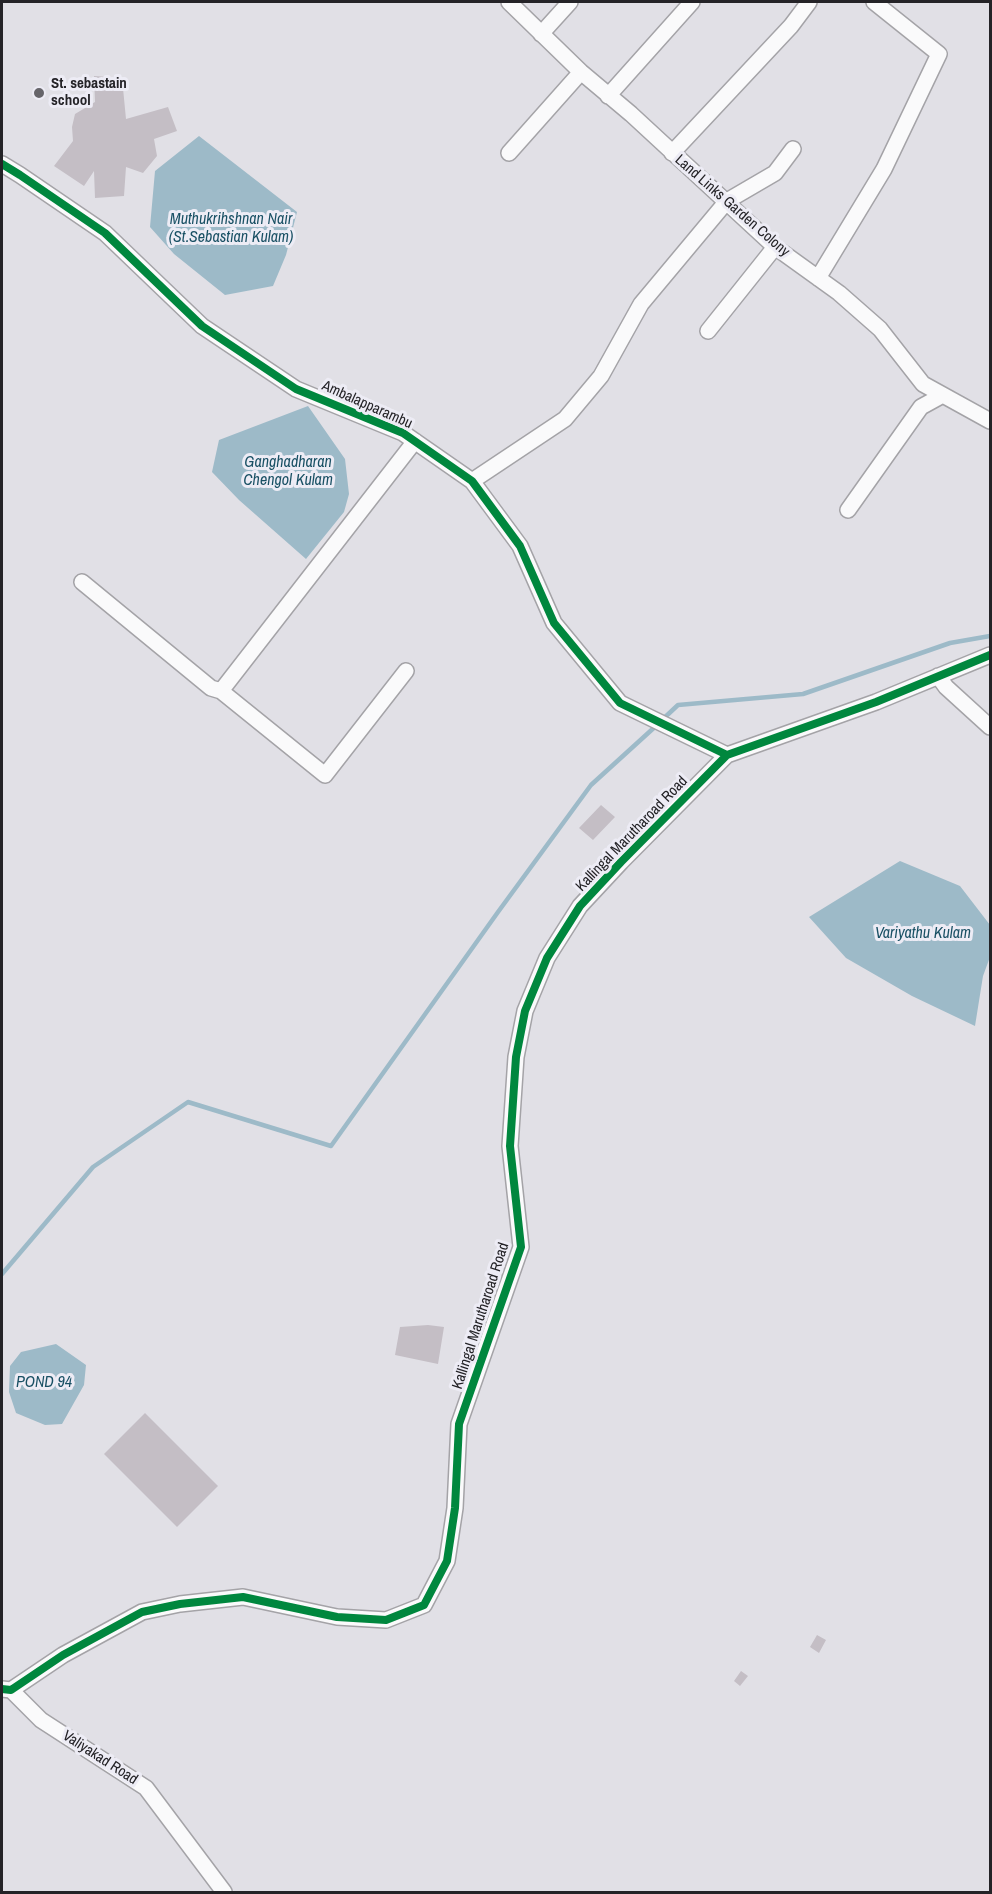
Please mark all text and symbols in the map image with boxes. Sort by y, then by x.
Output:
place label: St. sebastain school [51,75,127,110]
marker: St. sebastain school [32,86,46,100]
street label: Land Links Garden Colony [671,151,793,261]
water label: Muthukrihshnan Nair (St.Sebastian Kulam) [169,210,293,248]
street label: Ambalapparambu [319,377,415,433]
water label: Ganghadharan Chengol Kulam [243,453,333,491]
street label: Kallingal Marutharoad Road [572,773,692,895]
water label: Variyathu Kulam [875,924,971,944]
street label: Kallingal Marutharoad Road [449,1240,513,1392]
water label: POND 94 [16,1373,72,1393]
street label: Valiyakad Road [59,1727,141,1789]

